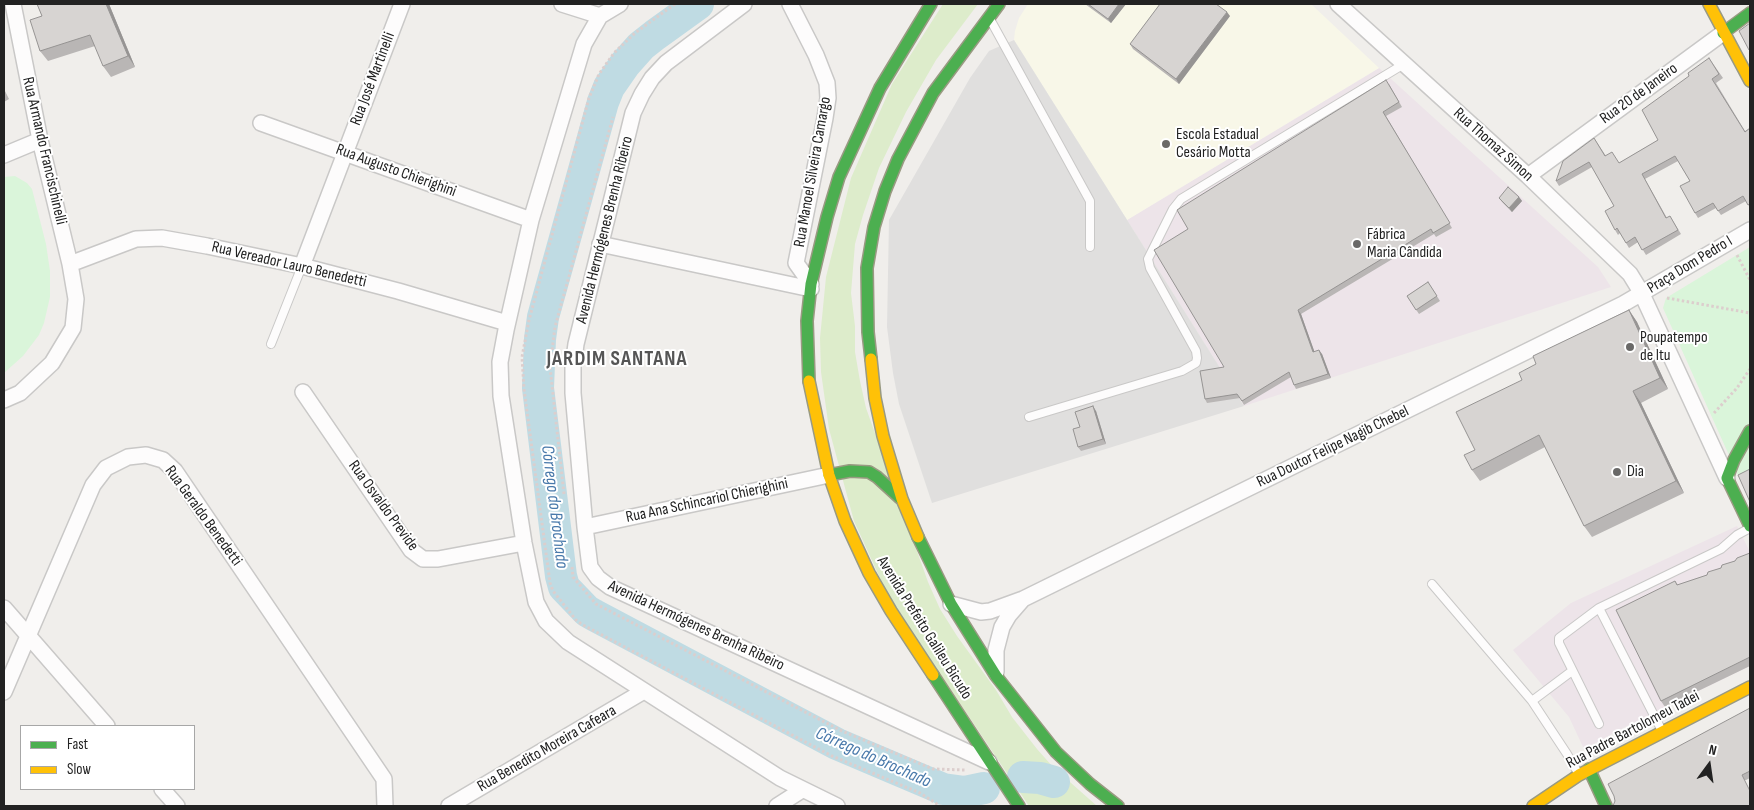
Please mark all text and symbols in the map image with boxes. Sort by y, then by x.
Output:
street label: Rua José Martinelli [346,30,400,128]
street label: Rua 20 de Janeiro [1596,59,1682,129]
street label: Rua Armando Francischinelli [18,75,70,227]
street label: Rua Manoel Silveira Camargo [790,95,836,249]
street label: Rua Thomaz Simon [1449,104,1537,186]
place label: Escola Estadual Cesário Motta [1176,125,1259,163]
street label: Avenida Hermógenes Brenha Ribeiro [572,134,638,326]
marker: Escola Estadual Cesário Motta [1160,138,1172,150]
street label: Rua Augusto Chierighini [333,140,459,202]
place label: Fábrica Maria Cândida [1367,225,1442,263]
street label: Praça Dom Pedro I [1644,232,1736,298]
street label: Rua Vereador Lauro Benedetti [210,238,368,292]
marker: Fábrica Maria Cândida [1351,238,1363,250]
place label: Poupatempo de Itu [1640,328,1708,366]
marker: Poupatempo de Itu [1624,341,1636,353]
district label: JARDIM SANTANA [545,347,689,373]
street label: Rua Doutor Felipe Nagib Chebel [1254,402,1412,492]
water label: Córrego do Brochado [536,444,572,570]
street label: Rua Osvaldo Previde [344,457,422,555]
street label: Rua Geraldo Benedetti [160,462,246,570]
place label: Dia [1627,462,1644,482]
marker: Dia [1611,466,1623,478]
street label: Rua Ana Schincariol Chierighini [624,474,790,528]
street label: Avenida Prefeito Galileu Bicudo [872,553,976,703]
street label: Avenida Hermógenes Brenha Ribeiro [605,577,787,675]
street label: Rua Padre Bartolomeu Tadei [1563,687,1703,773]
street label: Rua Benedito Moreira Cafeara [474,701,620,797]
water label: Córrego do Brochado [812,723,934,793]
legend [20,725,195,790]
text: Fast [67,735,88,754]
north arrow [1684,740,1734,790]
text: N [1707,741,1718,759]
text: Slow [67,760,91,779]

